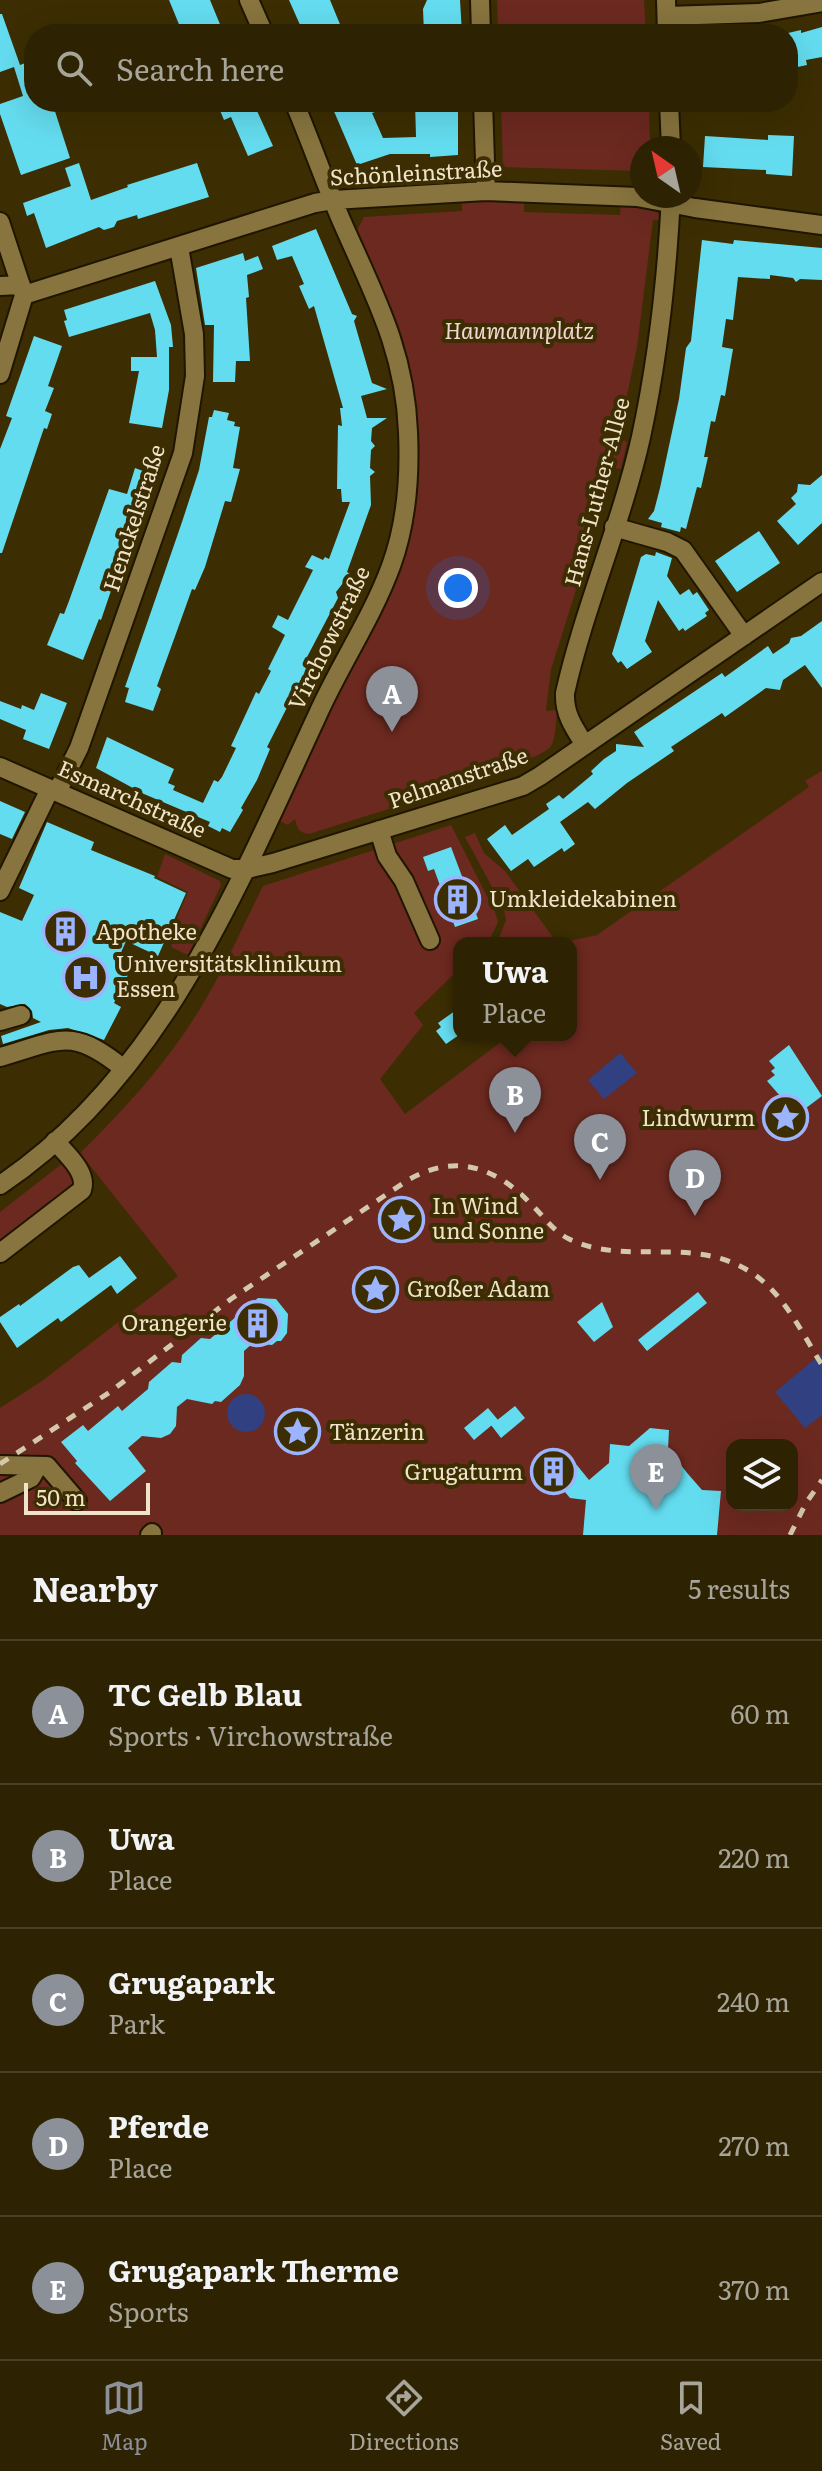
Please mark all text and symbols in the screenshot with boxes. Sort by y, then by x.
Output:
search box [24,24,798,112]
icon: search [52,46,96,90]
text: Search here [116,46,284,90]
north arrow [630,136,702,208]
street label: Schönleinstraße [329,151,503,192]
park label: Haumannplatz [444,313,594,346]
street label: Hans-Luther-Allee [554,393,637,590]
street label: Henckelstraße [93,440,172,595]
street label: Virchowstraße [278,560,377,715]
your location [438,568,478,608]
pin: A [366,666,418,732]
street label: Pelmanstraße [383,737,532,816]
street label: Esmarchstraße [53,750,212,845]
building icon: Umkleidekabinen [434,875,482,923]
place label: Umkleidekabinen [489,881,677,914]
building icon: Apotheke [41,908,89,956]
place label: Apotheke [96,914,197,947]
popup [453,937,577,1041]
place label: Universitätsklinikum Essen [116,946,342,1004]
text: Uwa [482,948,548,992]
hospital icon: Universitätsklinikum Essen [61,953,109,1001]
text: Place [482,992,546,1031]
pin: B [489,1067,541,1133]
place icon: Lindwurm [762,1094,810,1142]
place label: Lindwurm [641,1100,755,1133]
pin: C [574,1114,626,1180]
pin: D [669,1150,721,1216]
place label: In Wind und Sonne [432,1188,544,1246]
place icon: In Wind und Sonne [377,1195,425,1243]
place icon: Großer Adam [352,1265,400,1313]
place label: Großer Adam [407,1271,550,1304]
building icon: Orangerie [234,1299,282,1347]
place label: Orangerie [121,1305,227,1338]
place icon: Tänzerin [274,1408,322,1456]
place label: Tänzerin [329,1414,425,1447]
map controls [726,1439,798,1511]
button: layers [726,1439,798,1511]
pin: E [630,1444,682,1510]
building icon: Grugaturm [530,1448,578,1496]
place label: Grugaturm [405,1454,523,1487]
scale bar [24,1479,150,1515]
text: 50 m [36,1480,86,1513]
text: Nearby [32,1562,158,1612]
text: 5 results [688,1568,790,1607]
text: TC Gelb Blau [108,1671,302,1715]
text: A [48,1693,68,1732]
text: 60 m [731,1693,790,1732]
text: Sports · Virchowstraße [108,1715,393,1754]
text: Uwa [108,1815,175,1859]
text: B [49,1837,67,1876]
text: 220 m [718,1837,790,1876]
text: Place [108,1859,173,1898]
text: Grugapark [108,1959,275,2003]
text: C [49,1981,67,2020]
text: 240 m [717,1981,790,2020]
text: Park [108,2003,165,2042]
text: Pferde [108,2103,209,2147]
text: D [48,2125,68,2164]
text: 270 m [718,2125,790,2164]
text: Place [108,2147,173,2186]
text: Grugapark Therme [108,2247,399,2291]
text: E [49,2269,67,2308]
text: 370 m [718,2269,790,2308]
text: Sports [108,2291,189,2330]
tab: Map [101,2376,148,2457]
tab: Directions [349,2376,459,2457]
tab: Saved [660,2376,721,2457]

